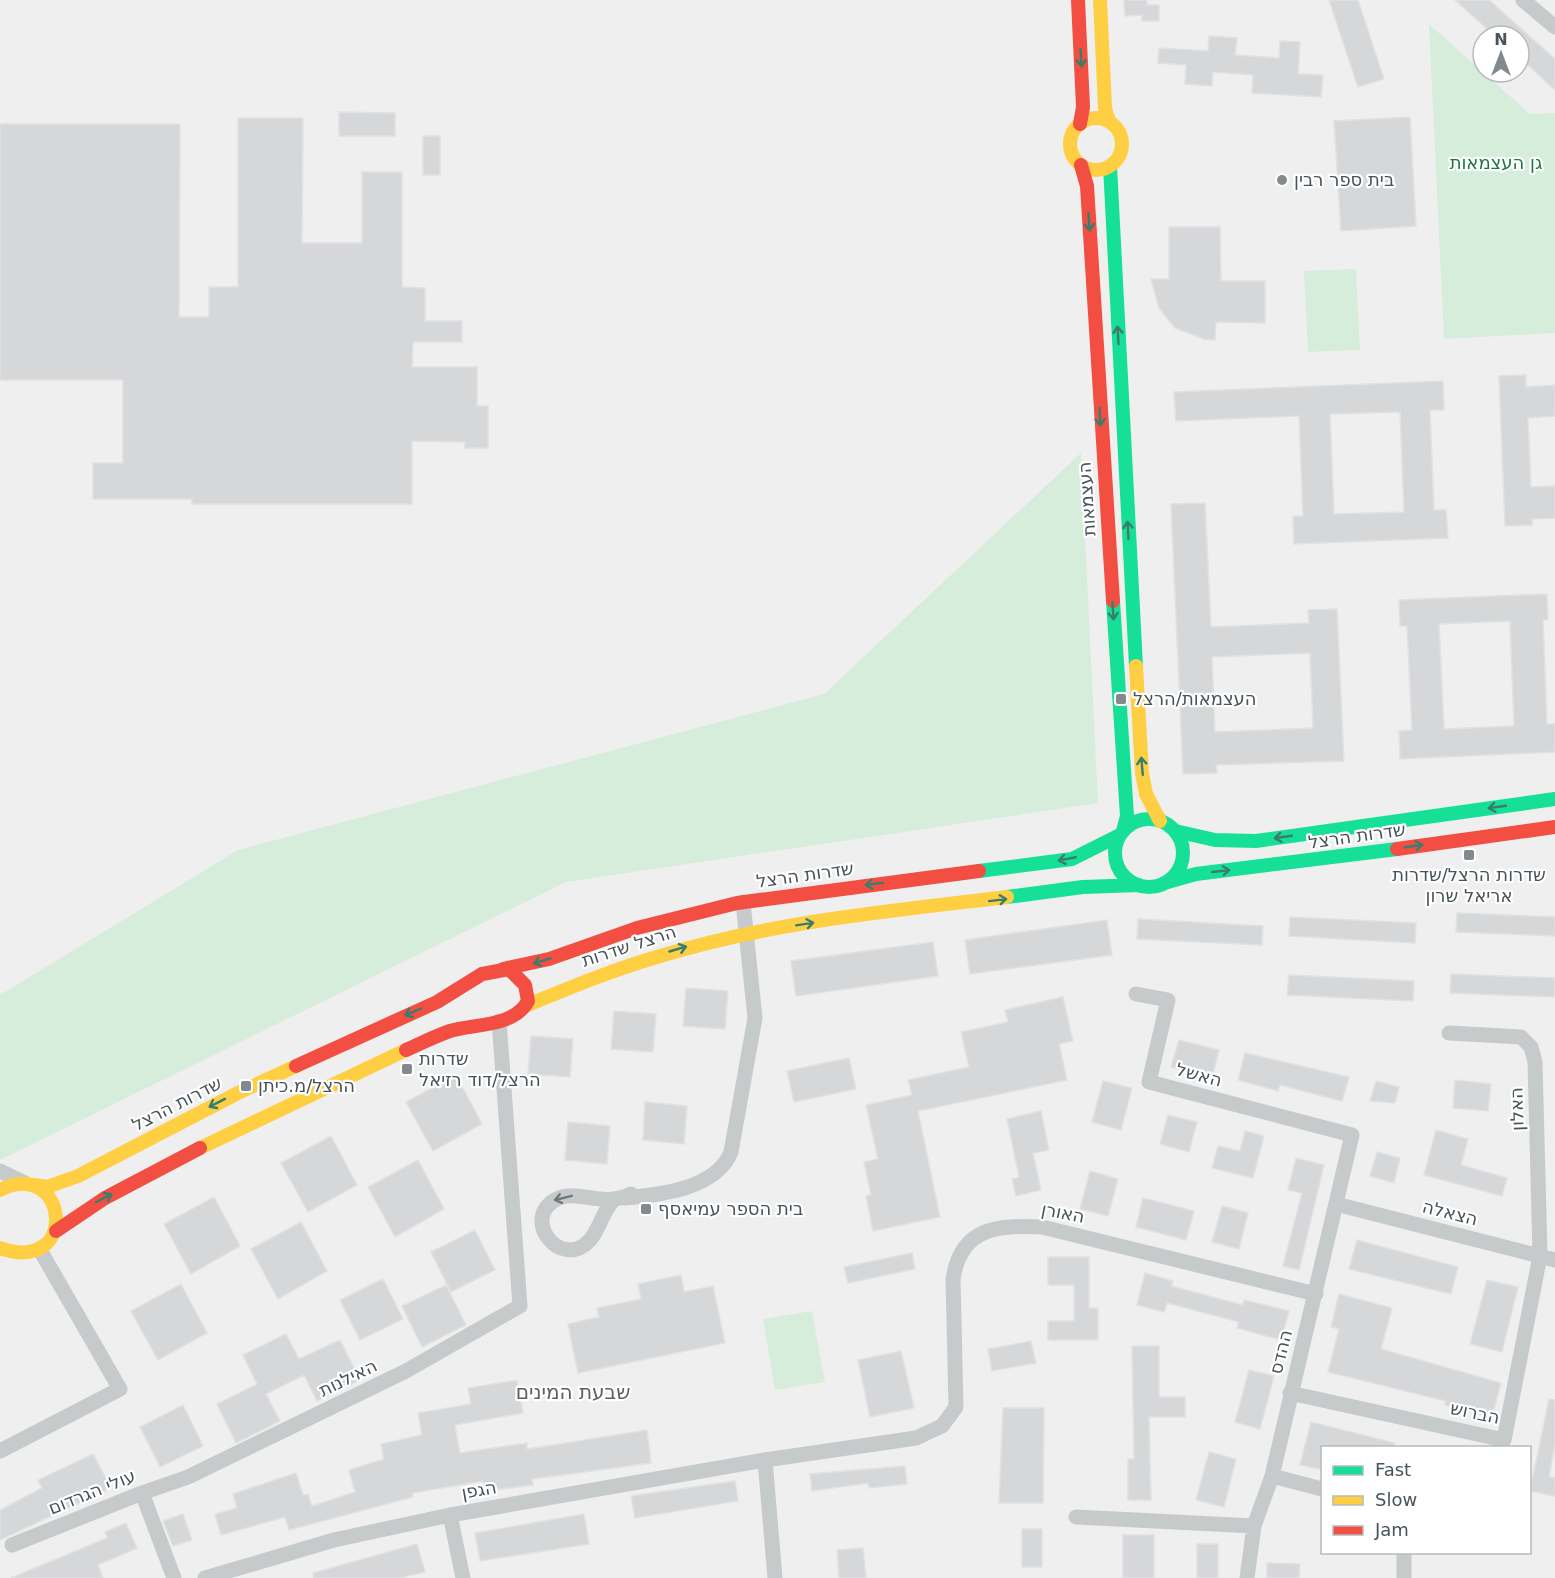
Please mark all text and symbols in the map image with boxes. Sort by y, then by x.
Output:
north arrow [1471,24,1531,84]
text: N [1494,30,1508,49]
one-way arrow [1075,48,1086,68]
park label: גן העצמאות [1450,152,1542,173]
place label: בית ספר רבין [1294,169,1394,190]
marker: בית ספר רבין [1275,173,1289,187]
one-way arrow [1084,212,1095,232]
one-way arrow [1112,326,1123,346]
one-way arrow [1095,406,1106,426]
street label: העצמאות [1073,461,1100,537]
one-way arrow [1123,520,1134,540]
one-way arrow [1107,601,1118,621]
place label: העצמאות/הרצל [1133,688,1257,709]
marker: העצמאות/הרצל [1114,692,1128,706]
one-way arrow [1136,757,1147,777]
one-way arrow [1488,801,1507,812]
street label: שדרות הרצל [1307,818,1407,853]
one-way arrow [1274,831,1294,842]
one-way arrow [1404,841,1424,852]
marker: שדרות הרצל/שדרות אריאל שרון [1462,848,1476,862]
one-way arrow [1058,854,1077,865]
street label: שדרות הרצל [755,857,855,892]
place label: שדרות הרצל/שדרות אריאל שרון [1392,864,1546,906]
one-way arrow [1210,865,1230,876]
one-way arrow [864,878,884,889]
one-way arrow [988,894,1008,905]
one-way arrow [794,919,814,930]
street label: הרצל שדרות [579,920,679,971]
one-way arrow [668,943,687,954]
one-way arrow [532,956,551,967]
one-way arrow [404,1007,423,1018]
place label: שדרות הרצל/דוד רזיאל [419,1048,541,1090]
street label: האשל [1174,1058,1224,1091]
marker: שדרות הרצל/דוד רזיאל [400,1062,414,1076]
street label: שדרות הרצל [128,1072,225,1135]
place label: הרצל/מ.כיתן [258,1075,355,1096]
marker: הרצל/מ.כיתן [239,1079,253,1093]
street label: האלון [1505,1087,1528,1131]
one-way arrow [209,1098,227,1110]
one-way arrow [95,1192,112,1204]
one-way arrow [554,1194,573,1205]
street label: הצאלה [1420,1195,1480,1230]
place label: בית הספר עמיאסף [658,1198,803,1219]
street label: האורן [1040,1198,1087,1227]
marker: בית הספר עמיאסף [639,1202,653,1216]
street label: ההדס [1265,1327,1296,1376]
street label: האילנות [315,1355,380,1401]
district label: שבעת המינים [516,1380,630,1404]
street label: הברוש [1448,1397,1502,1428]
legend [1321,1446,1531,1554]
text: Fast [1375,1459,1411,1480]
street label: עולי הגרדום [45,1465,138,1519]
street label: הגפן [460,1476,498,1503]
text: Slow [1375,1489,1417,1510]
text: Jam [1374,1519,1409,1540]

